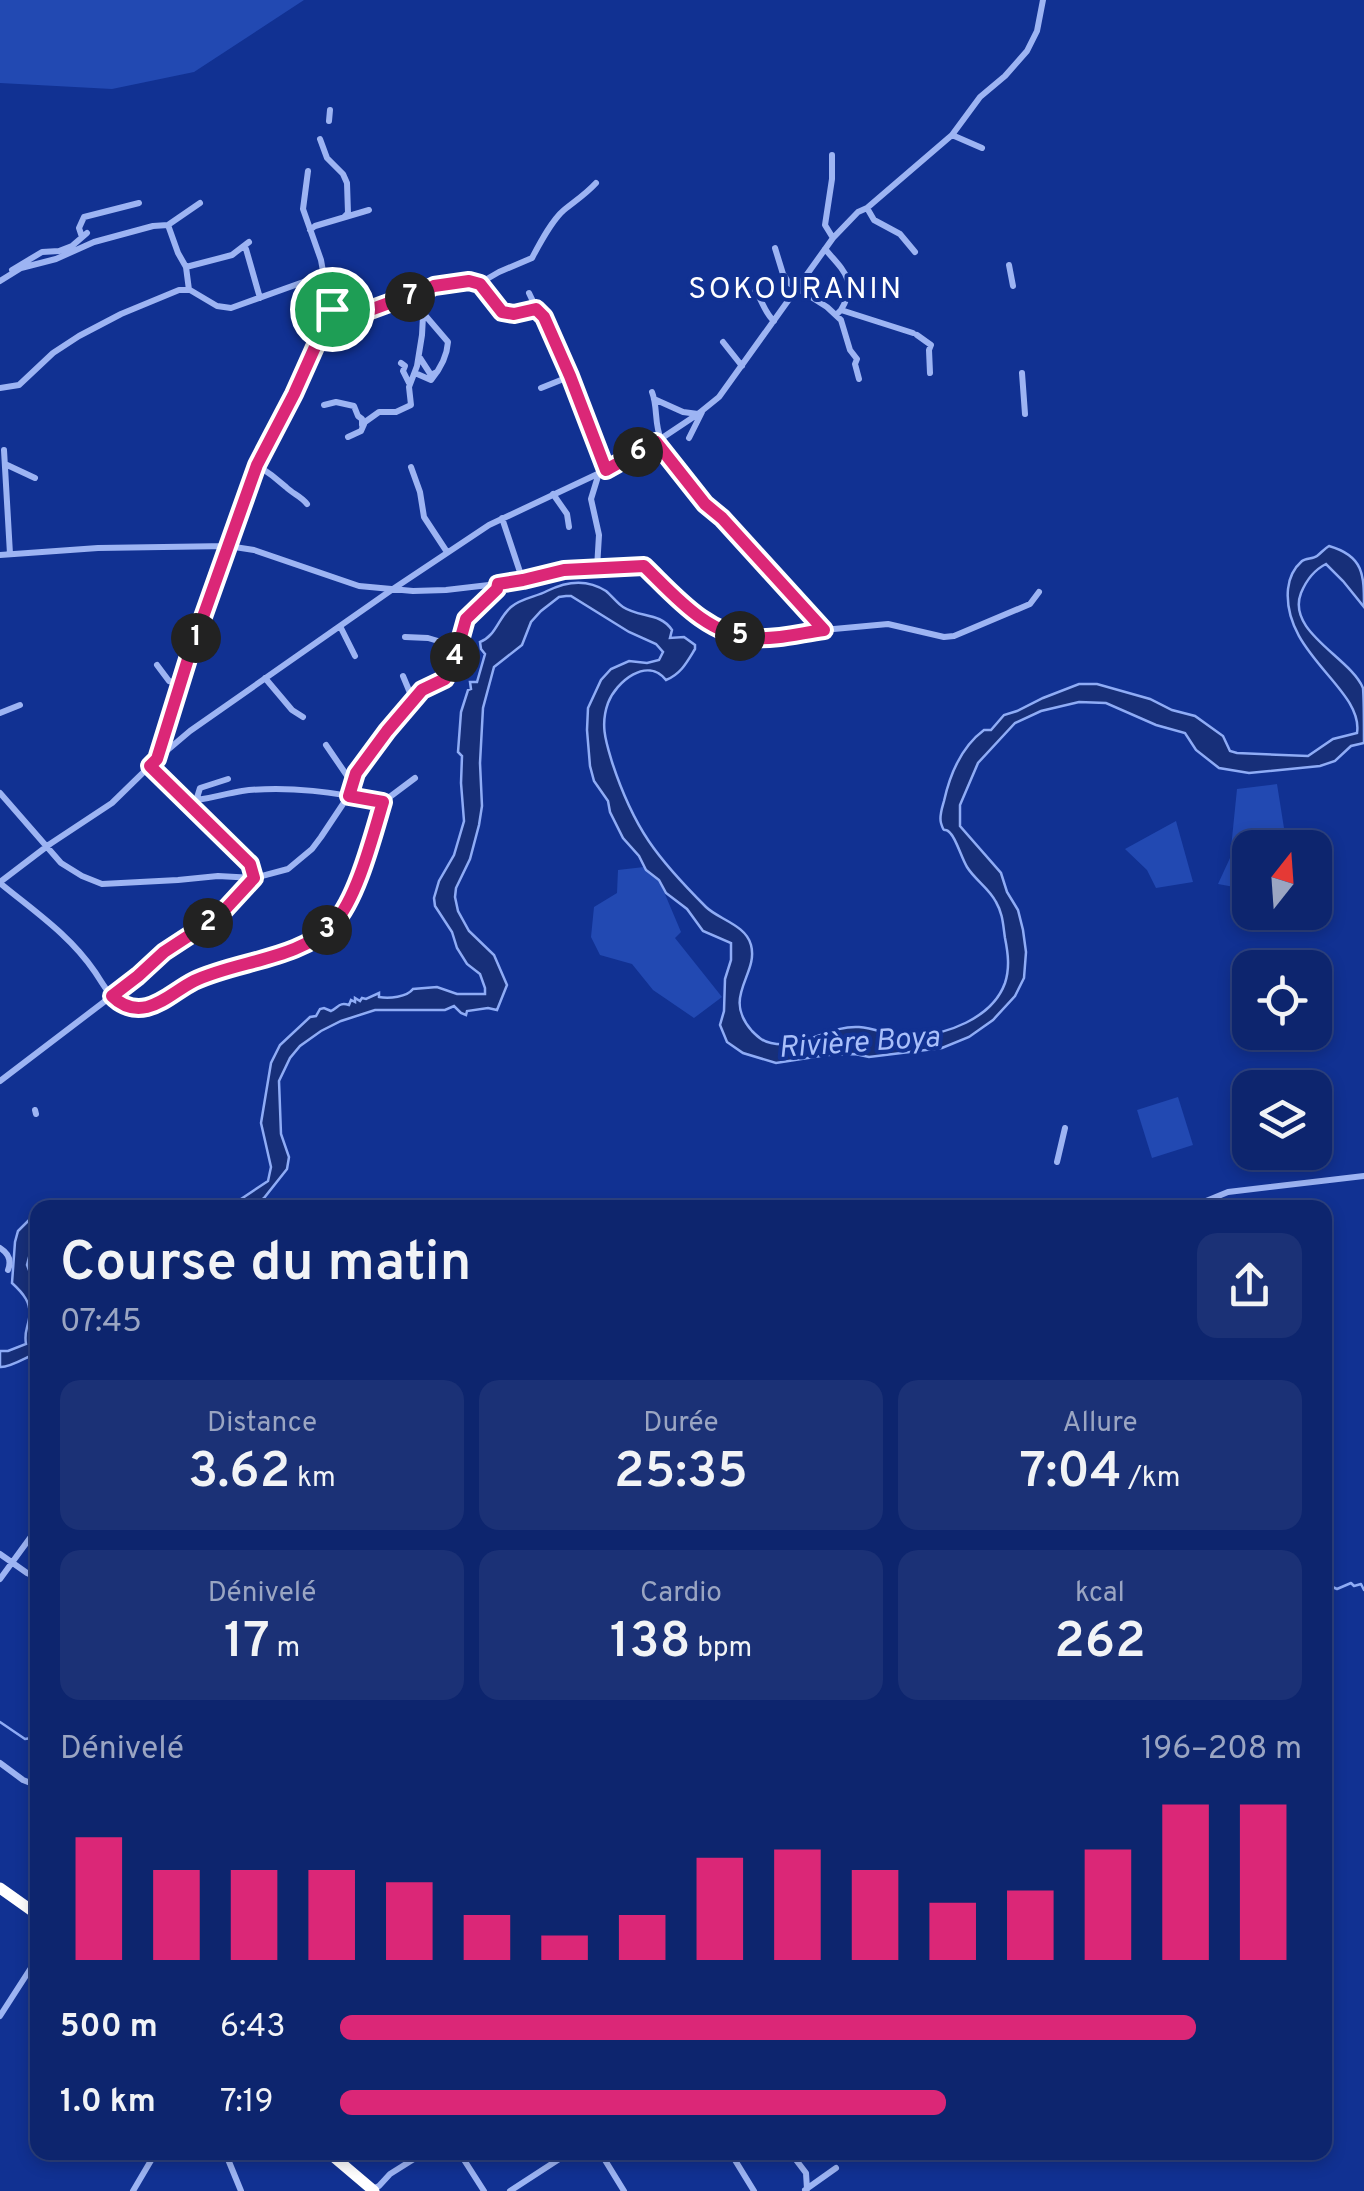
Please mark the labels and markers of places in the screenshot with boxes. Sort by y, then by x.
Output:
pin [290,267,375,352]
pin: 7 [385,272,435,322]
pin: 6 [613,427,663,477]
pin: 5 [715,611,765,661]
pin: 1 [171,613,221,663]
pin: 4 [430,632,480,682]
pin: 2 [183,898,233,948]
pin: 3 [302,905,352,955]

